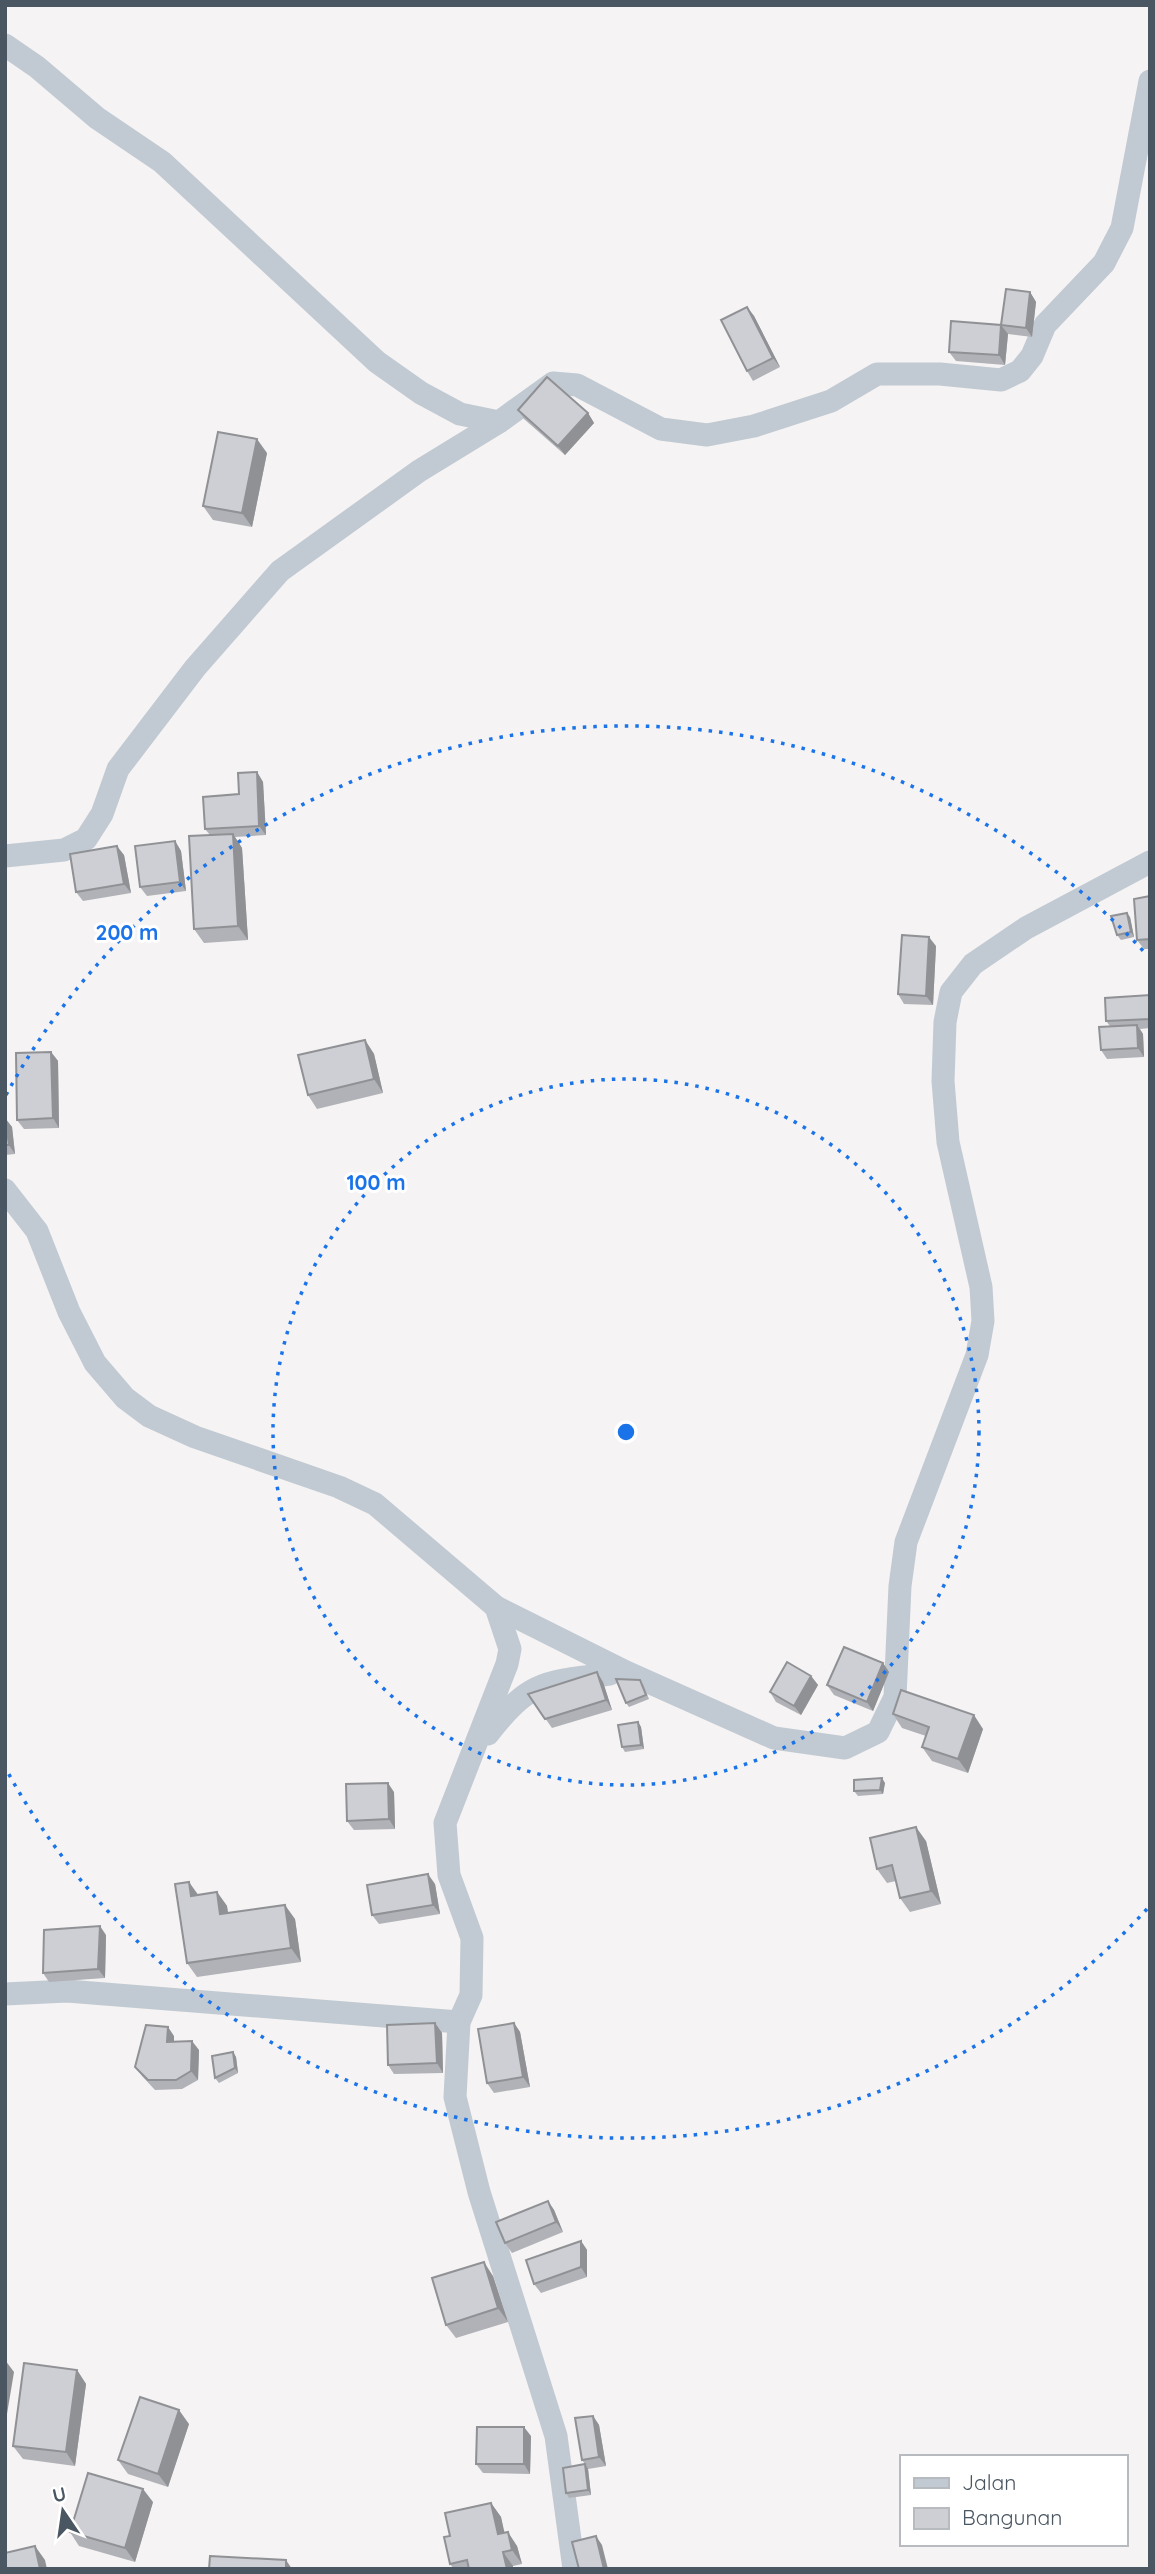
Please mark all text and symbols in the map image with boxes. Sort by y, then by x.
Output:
text: 200 m [96,919,158,945]
text: 100 m [346,1169,406,1195]
centre of rings [614,1420,638,1444]
legend [900,2455,1127,2546]
text: Jalan [962,2469,1016,2495]
north arrow [28,2476,98,2546]
text: U [50,2481,68,2508]
text: Bangunan [962,2504,1062,2530]

